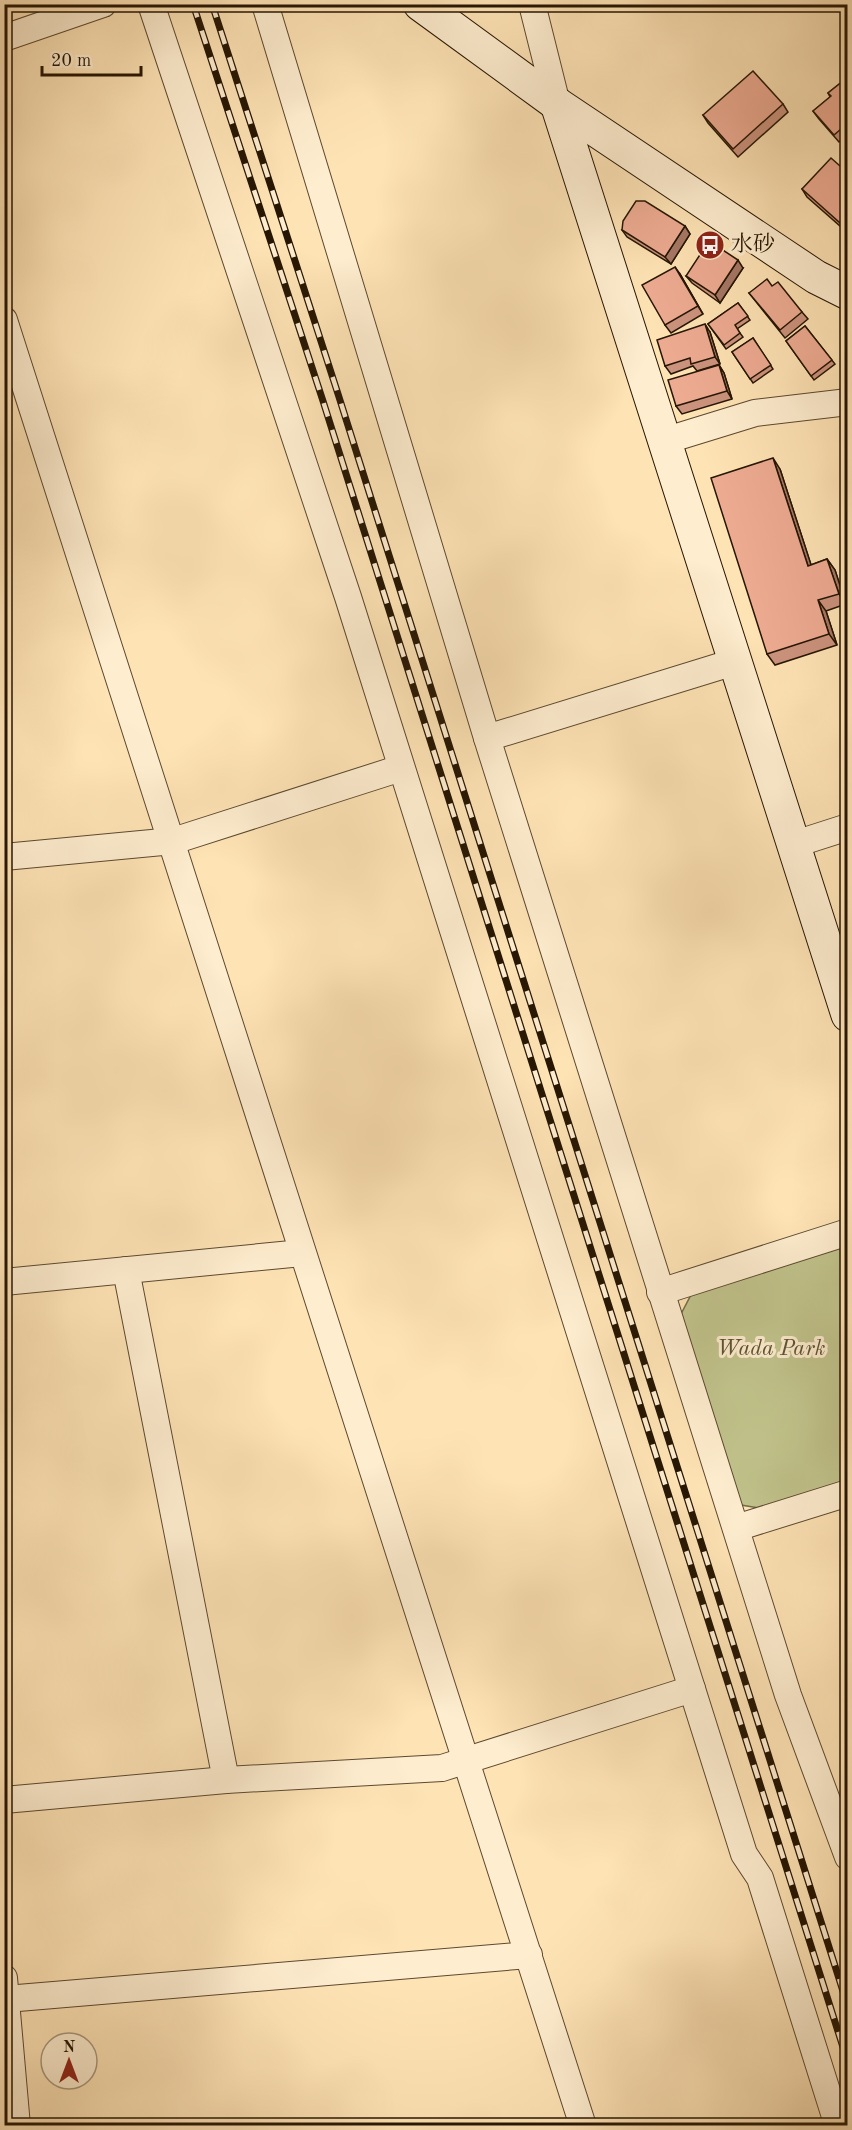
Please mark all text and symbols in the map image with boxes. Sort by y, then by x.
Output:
scale bar [42,39,141,77]
text: 20 m [51,52,91,70]
bus stop icon: 水砂 [694,229,726,261]
place label: 水砂 [731,232,775,256]
park label: Wada Park [717,1338,826,1360]
north arrow [39,2031,99,2091]
text: N [63,2040,76,2056]

